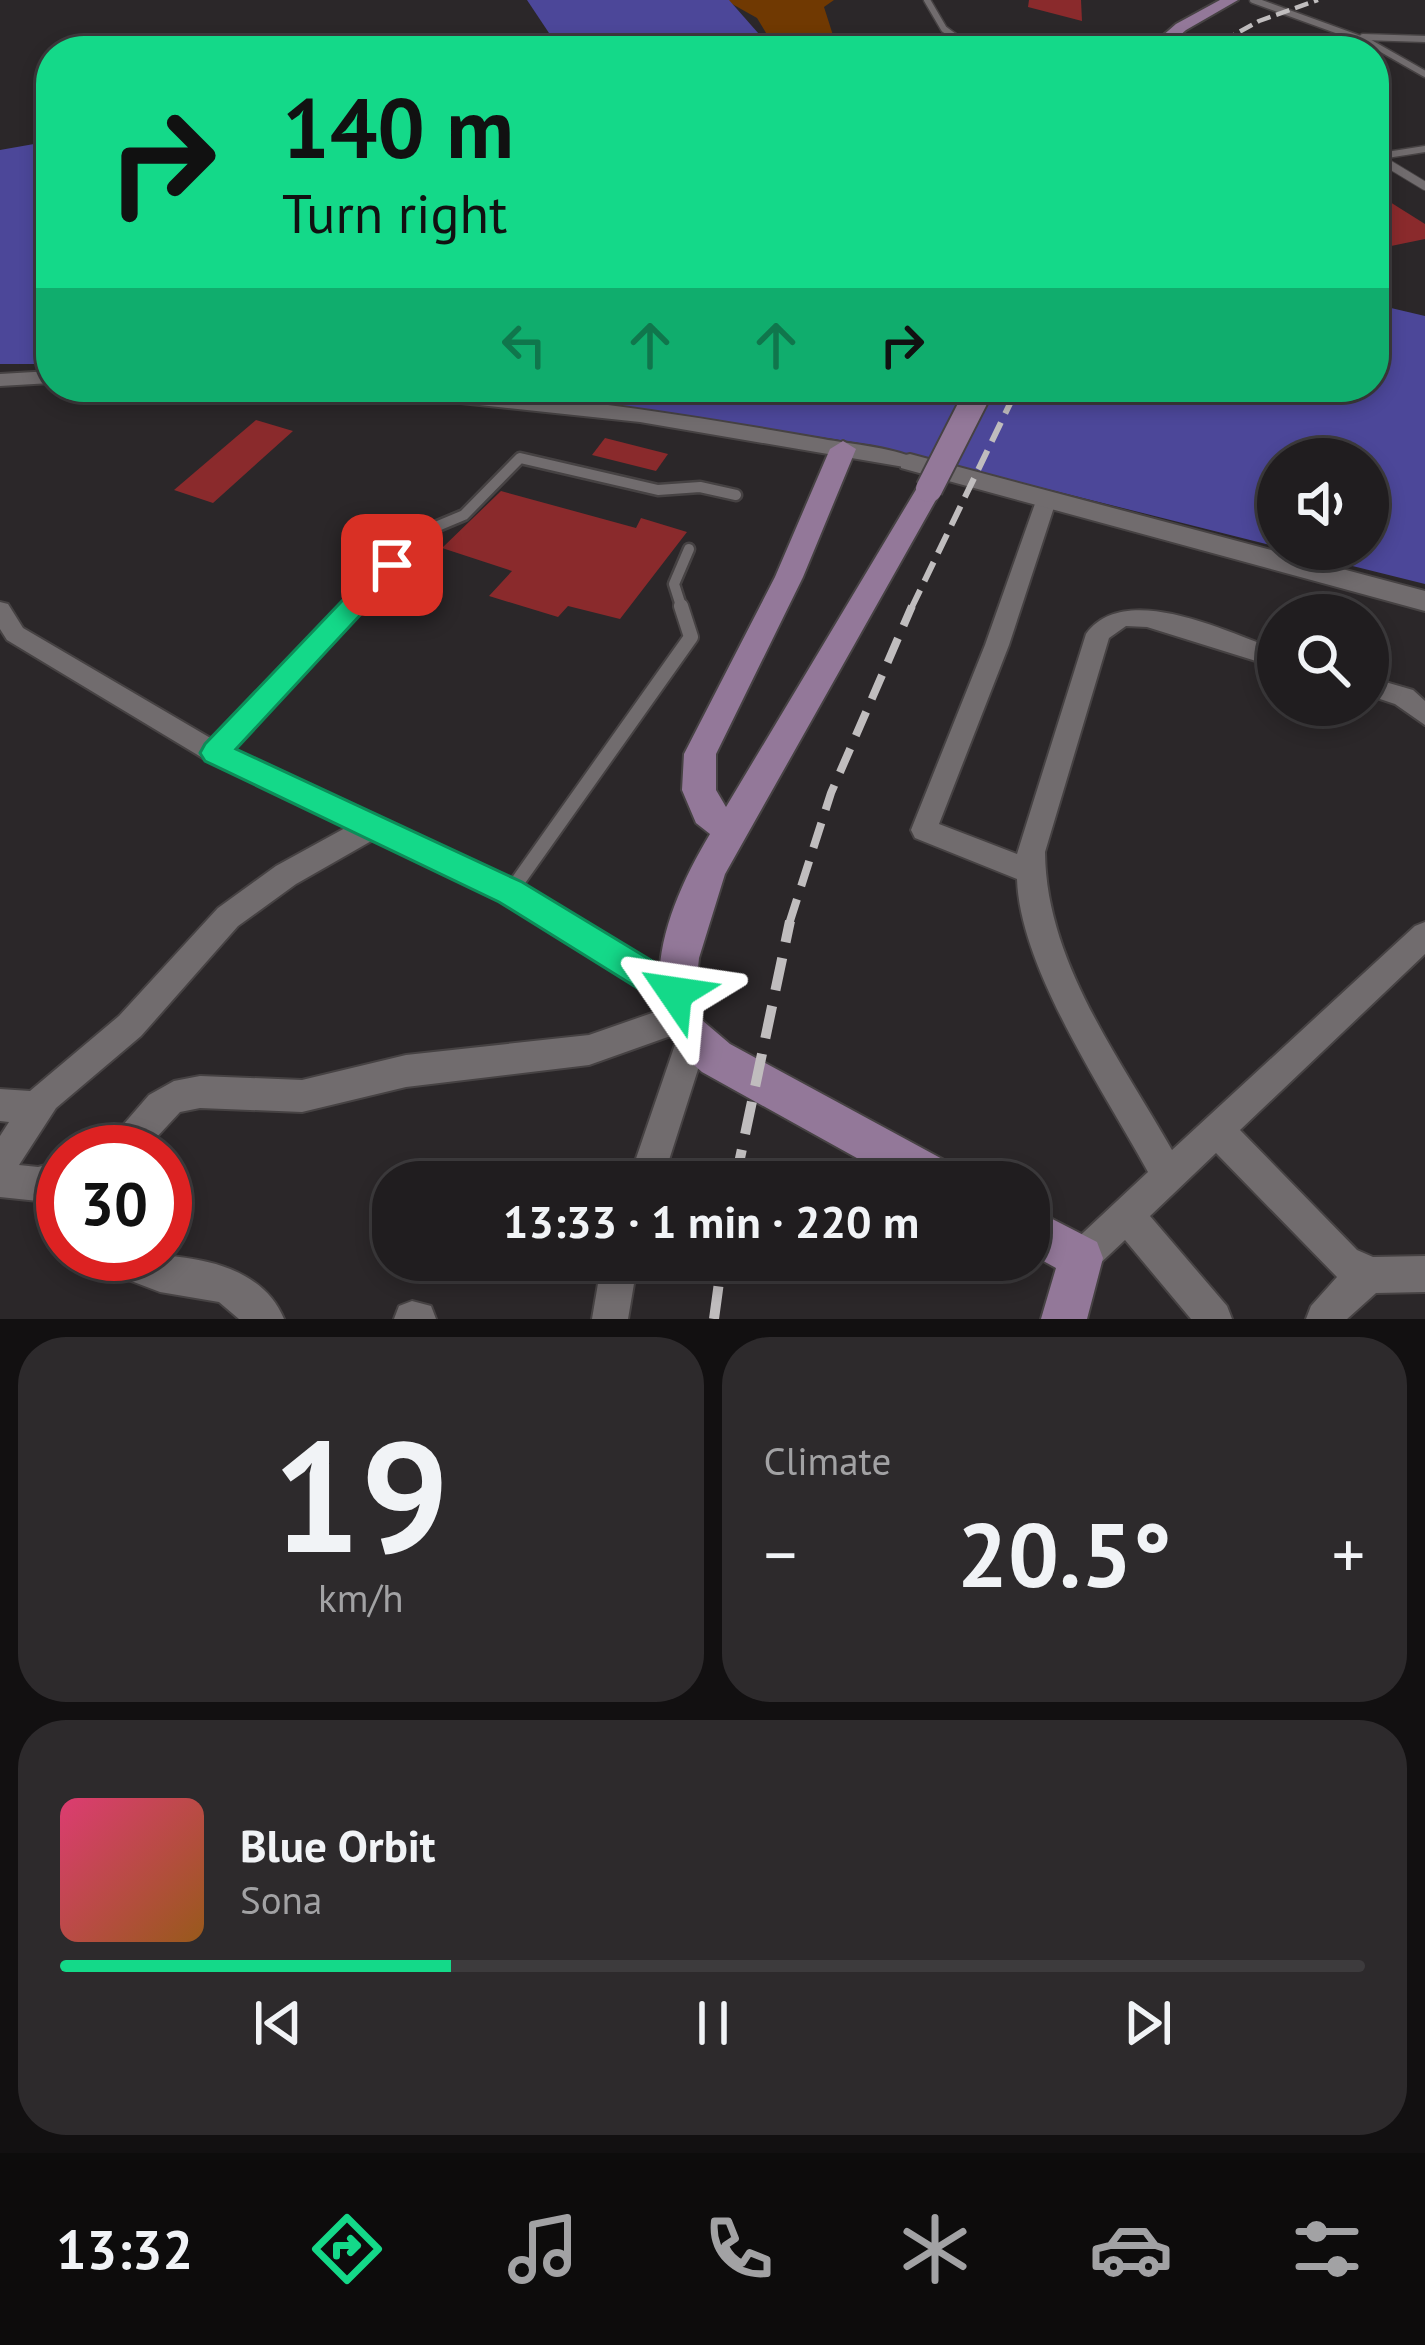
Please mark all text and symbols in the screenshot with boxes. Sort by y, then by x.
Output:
text: 140 m [282,72,514,181]
icon: right [84,84,240,240]
text: Turn right [282,178,507,248]
icon: left [491,312,557,378]
icon: ahead [617,312,683,378]
icon: ahead [743,312,809,378]
icon: right [869,312,935,378]
map controls [1257,438,1389,726]
button: sound [1257,438,1389,570]
pin [341,514,443,616]
icon: arrive [359,532,425,598]
button: search [1257,594,1389,726]
position arrow [612,930,738,1056]
speed limit sign: 30 [36,1125,192,1281]
text: 13:33 · 1 min · 220 m [503,1192,919,1250]
text: 19 [272,1393,449,1595]
text: Climate [764,1435,891,1486]
text: 20.5° [957,1495,1172,1612]
text: − [764,1511,797,1596]
text: + [1332,1511,1365,1596]
text: km/h [318,1572,404,1623]
text: Blue Orbit [240,1816,436,1874]
text: Sona [240,1874,322,1925]
icon: previous [245,1990,311,2056]
icon: pause [680,1990,746,2056]
icon: next [1115,1990,1181,2056]
icon: directions [305,2207,389,2291]
icon: music [501,2207,585,2291]
icon: phone [697,2207,781,2291]
icon: climate [893,2207,977,2291]
icon: car [1089,2207,1173,2291]
icon: filters [1285,2207,1369,2291]
text: 13:32 [56,2214,193,2284]

